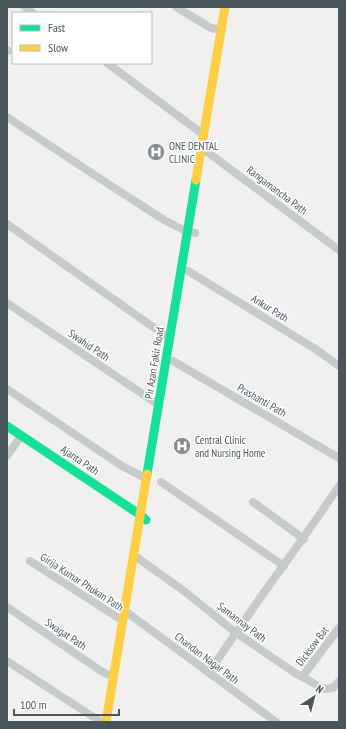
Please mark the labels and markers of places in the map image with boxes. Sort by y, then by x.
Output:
place label: ONE DENTAL CLINIC [169,139,219,166]
hospital icon: ONE DENTAL CLINIC [146,142,166,162]
place label: Central Clinic and Nursing Home [195,433,266,460]
hospital icon: Central Clinic and Nursing Home [172,436,192,456]

